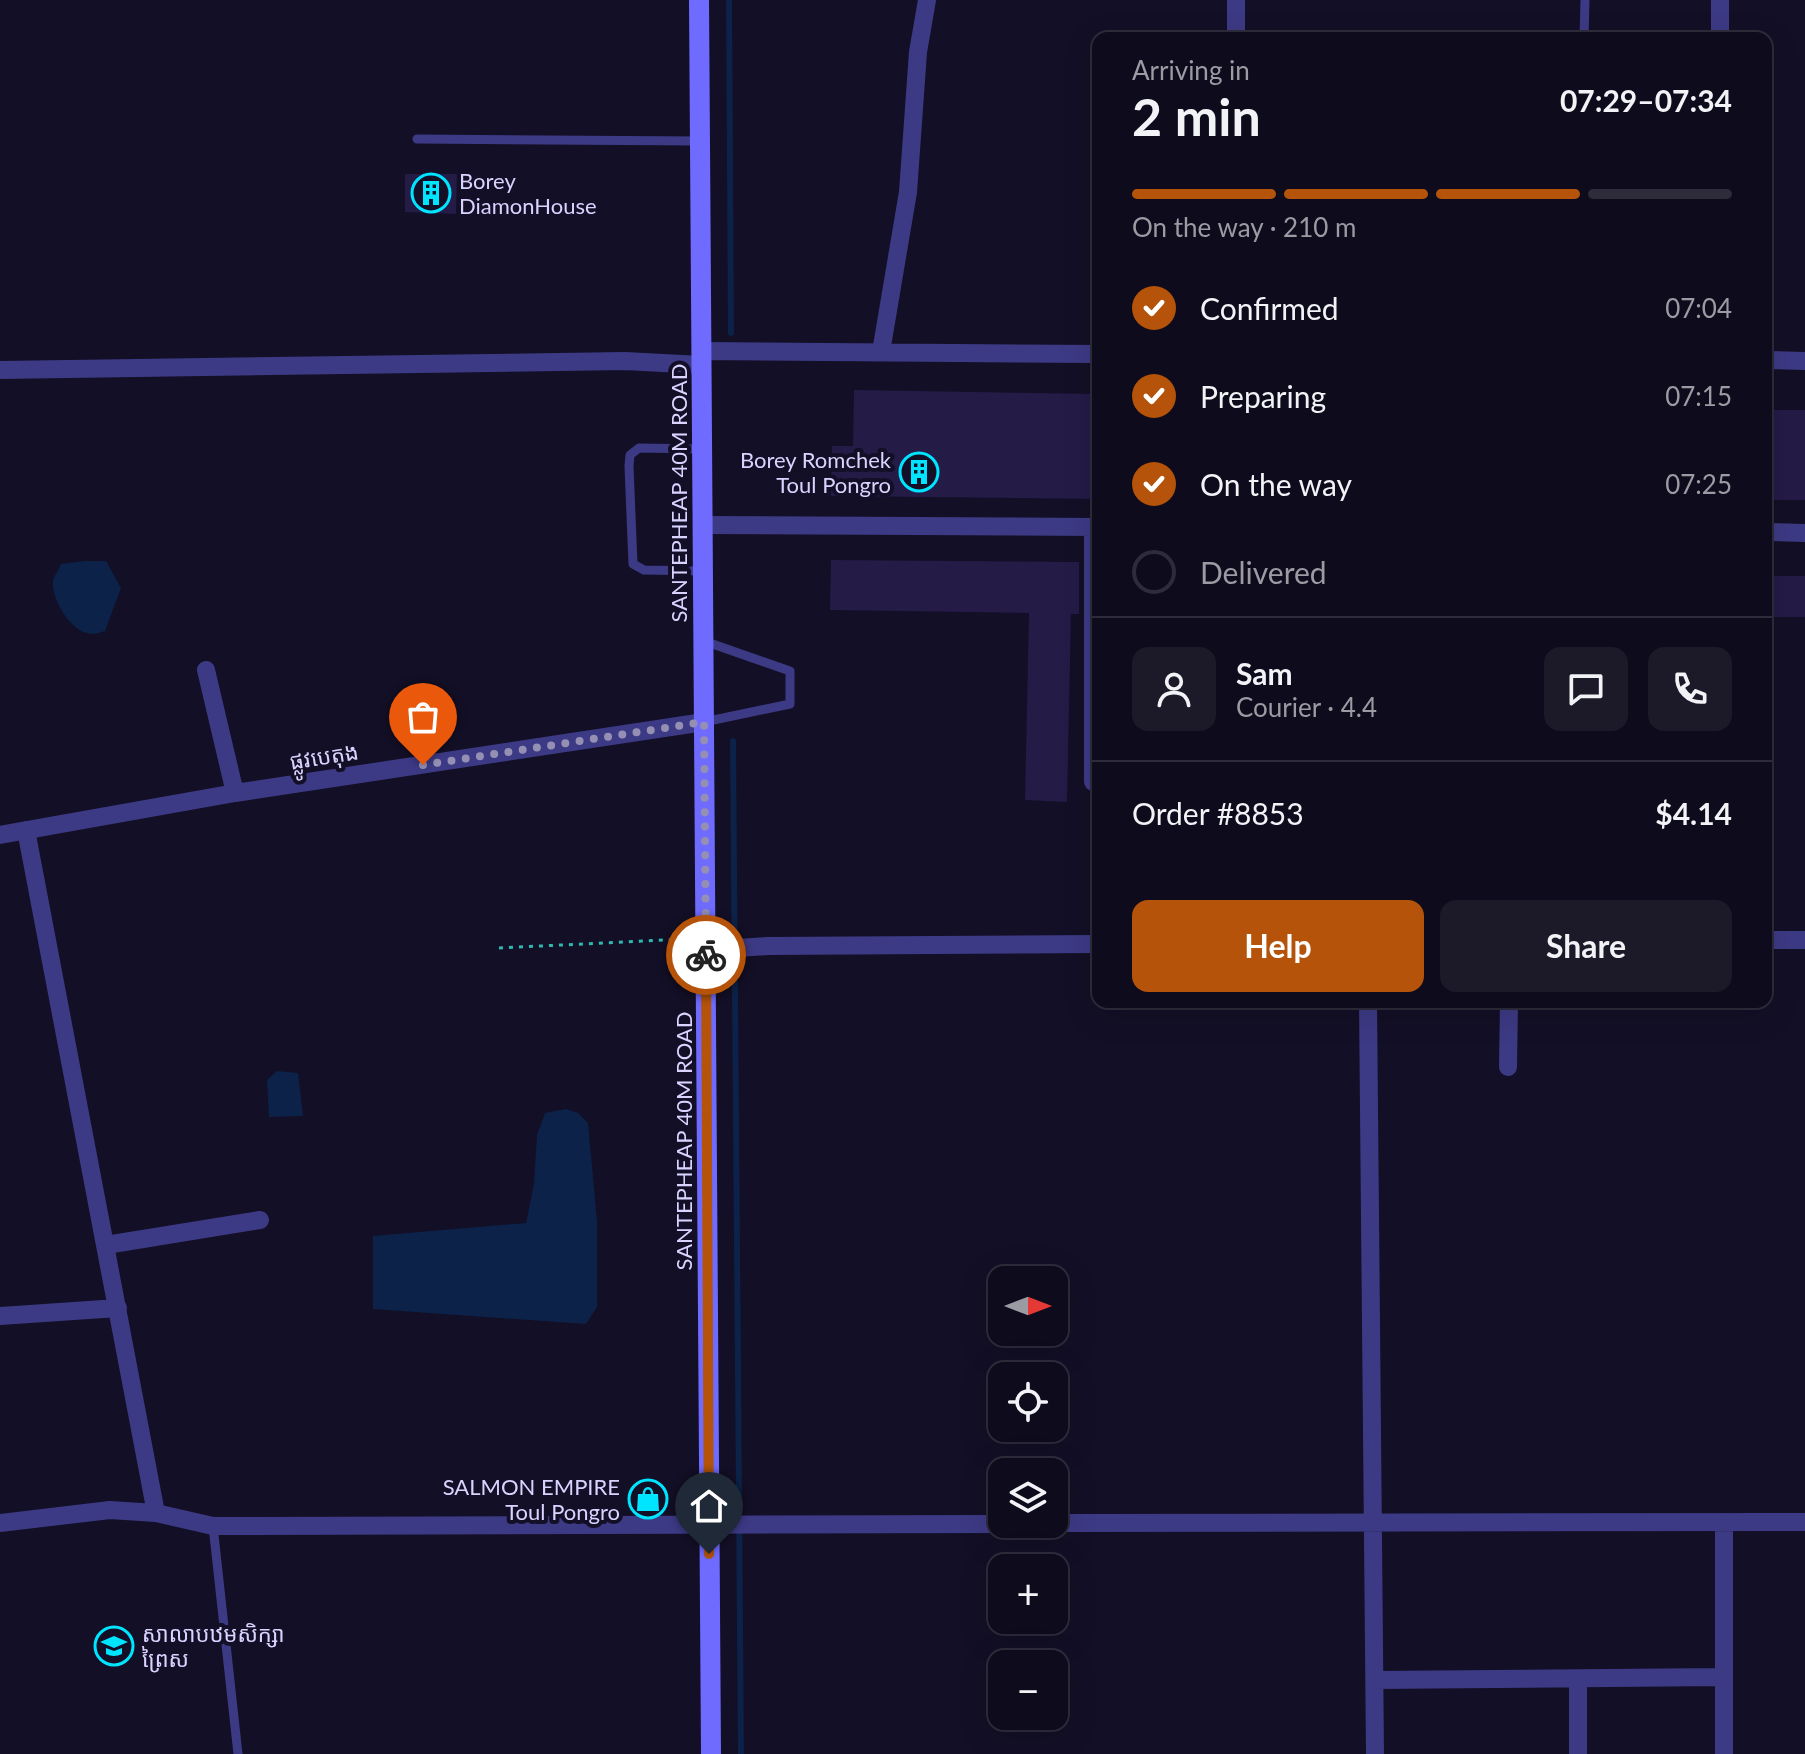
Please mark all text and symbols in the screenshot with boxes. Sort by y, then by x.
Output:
text: Arriving in [1132,54,1250,86]
text: 07:29–07:34 [1560,82,1732,118]
text: 2 min [1132,85,1261,147]
place label: Borey DiamonHouse [459,167,597,219]
building icon: Borey DiamonHouse [410,172,452,214]
text: On the way · 210 m [1132,211,1356,243]
icon: check [1132,286,1176,330]
text: Confirmed [1200,290,1339,326]
text: 07:04 [1665,292,1732,324]
street label: SANTEPHEAP 40M ROAD [665,364,692,622]
icon: check [1132,374,1176,418]
text: Preparing [1200,378,1326,414]
text: 07:15 [1665,380,1732,412]
place label: Borey Romchek Toul Pongro [740,446,892,498]
building icon: Borey Romchek Toul Pongro [898,451,940,493]
icon: check [1132,462,1176,506]
text: On the way [1200,466,1352,502]
text: 07:25 [1665,468,1732,500]
text: Delivered [1200,554,1327,590]
button: person [1132,647,1216,731]
button: chat [1544,647,1628,731]
button: phone [1648,647,1732,731]
text: Sam [1236,655,1293,691]
pin [389,683,457,765]
text: Courier · 4.4 [1236,691,1377,723]
icon: bag [401,695,445,739]
street label: ផ្លូវបេតុង [288,737,362,782]
text: Order #8853 [1132,795,1304,831]
text: $4.14 [1655,795,1732,831]
button: Help [1132,900,1424,992]
button: Share [1440,900,1732,992]
courier [666,915,746,995]
icon: bike [684,933,728,977]
street label: SANTEPHEAP 40M ROAD [670,1012,697,1270]
north arrow [988,1266,1068,1346]
map controls [988,1266,1068,1730]
button: locate [988,1362,1068,1442]
button: layers [988,1458,1068,1538]
pin [675,1472,743,1554]
place label: SALMON EMPIRE Toul Pongro [443,1473,620,1525]
shop icon: SALMON EMPIRE Toul Pongro [627,1478,669,1520]
icon: home [687,1484,731,1528]
button: + [988,1554,1068,1634]
place label: សាលាបឋមសិក្សា ព្រៃស [142,1620,285,1673]
school or university icon: សាលាបឋមសិក្សា ព្រៃស [93,1625,135,1667]
button: − [988,1650,1068,1730]

